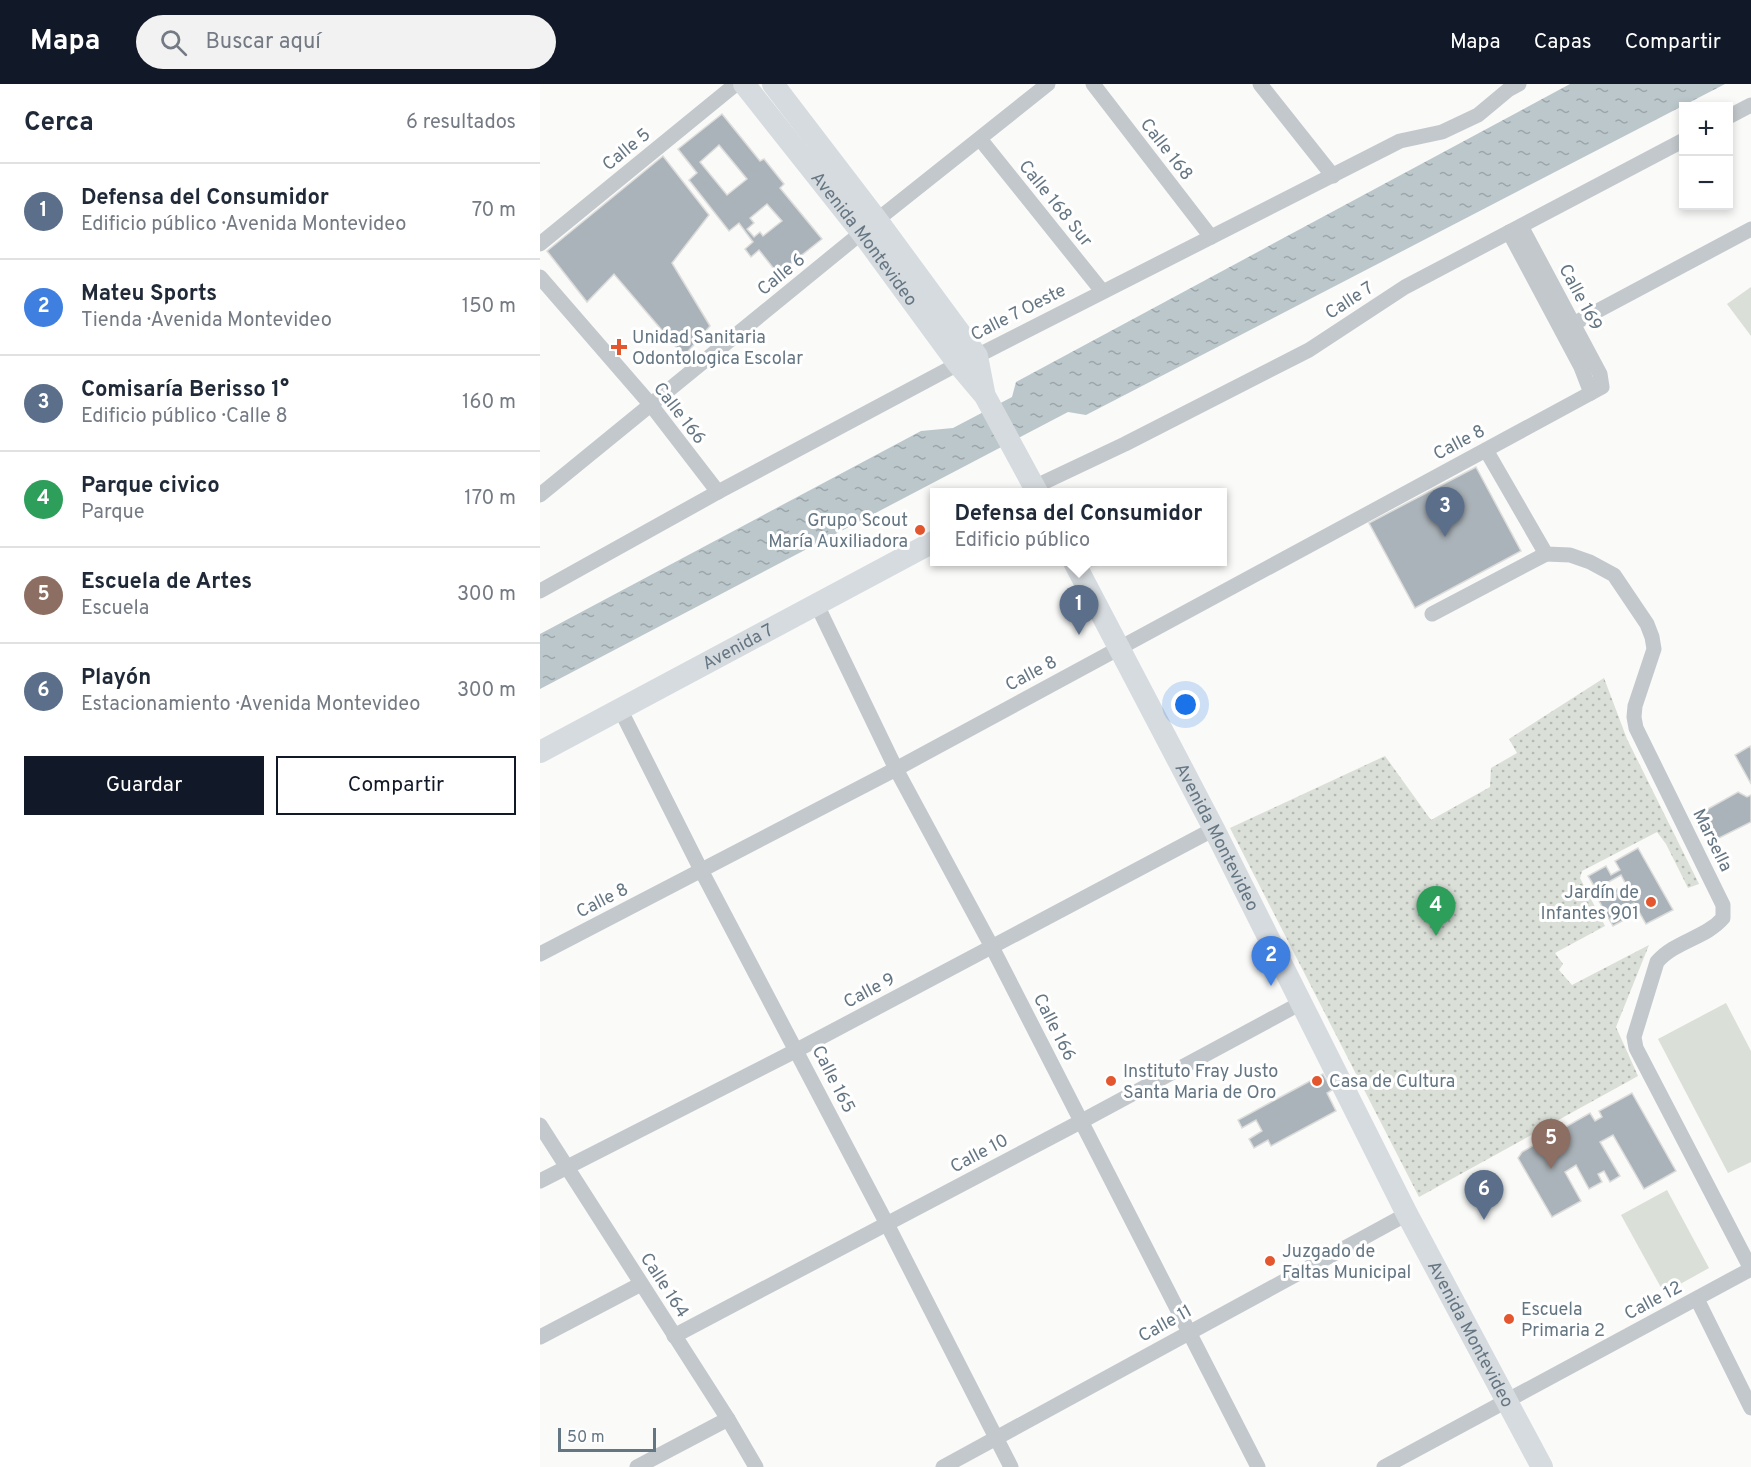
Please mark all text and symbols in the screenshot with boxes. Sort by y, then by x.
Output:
search box [136,15,556,69]
text: Mapa [30,24,100,60]
icon: search [157,26,190,59]
text: Buscar aquí [205,29,321,56]
text: Mapa [1450,29,1501,56]
text: Capas [1534,29,1592,56]
text: Compartir [1625,29,1721,56]
map controls [1679,102,1733,210]
button: + [1679,102,1733,156]
text: Cerca [24,107,94,140]
text: 6 resultados [406,110,516,136]
street label: Calle 168 [1134,114,1197,186]
street label: Calle 5 [598,124,656,177]
street label: Calle 168 Sur [1013,156,1097,252]
button: − [1679,156,1733,210]
street label: Avenida Montevideo [805,167,922,311]
text: Defensa del Consumidor [81,185,329,212]
text: 1 [40,198,48,224]
text: 70 m [472,198,516,224]
text: Edificio público · Avenida Montevideo [81,212,407,238]
street label: Calle 6 [753,249,811,301]
street label: Calle 169 [1553,260,1607,335]
street label: Calle 7 [1321,277,1378,325]
street label: Calle 7 Oeste [967,280,1070,347]
text: Mateu Sports [81,281,217,308]
text: 2 [37,294,50,320]
text: 150 m [462,294,516,320]
text: Tienda · Avenida Montevideo [81,308,332,334]
place label: Unidad Sanitaria Odontologica Escolar [632,327,803,371]
marker: Unidad Sanitaria Odontologica Escolar [610,338,628,356]
text: Comisaría Berisso 1° [81,377,289,404]
street label: Calle 166 [647,378,710,450]
text: 3 [38,390,50,416]
text: 160 m [462,390,516,416]
text: Edificio público · Calle 8 [81,404,288,430]
street label: Calle 8 [1430,420,1490,466]
text: Parque civico [81,473,220,500]
text: 4 [37,486,50,512]
text: 170 m [464,486,516,512]
popup [930,488,1227,566]
pin: 3 [1426,488,1464,537]
text: Parque [81,500,144,526]
text: Defensa del Consumidor [955,501,1202,528]
place label: Grupo Scout María Auxiliadora [768,510,908,554]
marker: Grupo Scout María Auxiliadora [913,523,927,537]
text: Edificio público [955,528,1090,554]
text: Escuela de Artes [81,569,252,596]
text: 5 [37,582,50,608]
text: 300 m [457,582,516,608]
pin: 1 [1060,586,1098,635]
text: Escuela [81,596,149,622]
street label: Avenida 7 [699,619,778,676]
street label: Calle 8 [1002,651,1062,697]
text: Playón [81,665,151,692]
text: 6 [37,678,50,704]
text: 300 m [457,678,516,704]
your location [1171,690,1200,719]
text: Estacionamiento · Avenida Montevideo [81,692,421,718]
button: Guardar [24,756,264,815]
button: Compartir [276,756,516,815]
street label: Avenida Montevideo [1169,760,1263,915]
street label: Marsella [1687,805,1737,876]
street label: Calle 8 [573,878,633,924]
place label: Jardín de Infantes 901 [1541,882,1639,926]
pin: 4 [1416,886,1456,936]
marker: Jardín de Infantes 901 [1644,895,1658,909]
pin: 2 [1252,936,1290,986]
street label: Calle 9 [840,968,899,1014]
street label: Calle 166 [1027,990,1080,1065]
street label: Calle 165 [806,1042,860,1117]
place label: Instituto Fray Justo Santa Maria de Oro [1123,1061,1278,1105]
place label: Casa de Cultura [1329,1071,1455,1094]
marker: Instituto Fray Justo Santa Maria de Oro [1104,1074,1118,1088]
marker: Casa de Cultura [1310,1074,1324,1088]
pin: 5 [1532,1120,1570,1169]
street label: Calle 10 [947,1129,1013,1179]
pin: 6 [1464,1170,1504,1220]
place label: Juzgado de Faltas Municipal [1282,1241,1411,1285]
street label: Calle 164 [634,1249,693,1323]
marker: Juzgado de Faltas Municipal [1263,1254,1277,1268]
street label: Avenida Montevideo [1421,1257,1518,1412]
street label: Calle 12 [1621,1277,1687,1326]
place label: Escuela Primaria 2 [1521,1299,1605,1343]
street label: Calle 11 [1135,1300,1197,1348]
marker: Escuela Primaria 2 [1502,1312,1516,1326]
scale bar [558,1425,656,1452]
text: 50 m [567,1428,605,1448]

